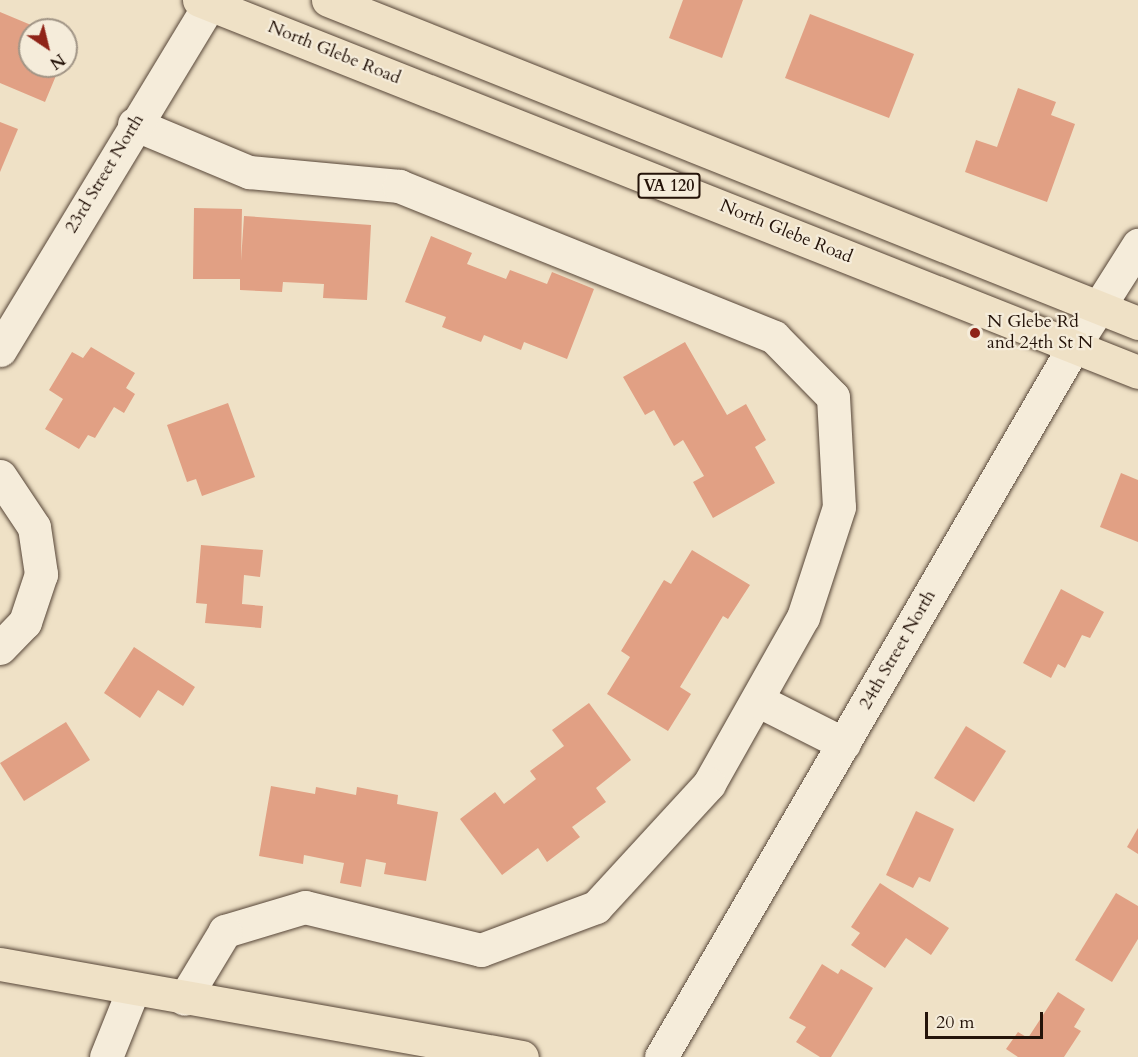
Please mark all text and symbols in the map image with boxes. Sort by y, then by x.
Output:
street label: North Glebe Road [264,17,404,89]
north arrow [18,18,78,78]
text: N [45,48,69,74]
street label: 23rd Street North [61,111,149,237]
road number: VA 120 [638,173,700,199]
street label: North Glebe Road [716,196,856,268]
place label: N Glebe Rd and 24th St N [987,312,1093,354]
marker: N Glebe Rd and 24th St N [968,326,982,340]
street label: 24th Street North [855,586,941,714]
scale bar [928,1000,1046,1038]
text: 20 m [936,1010,975,1035]

